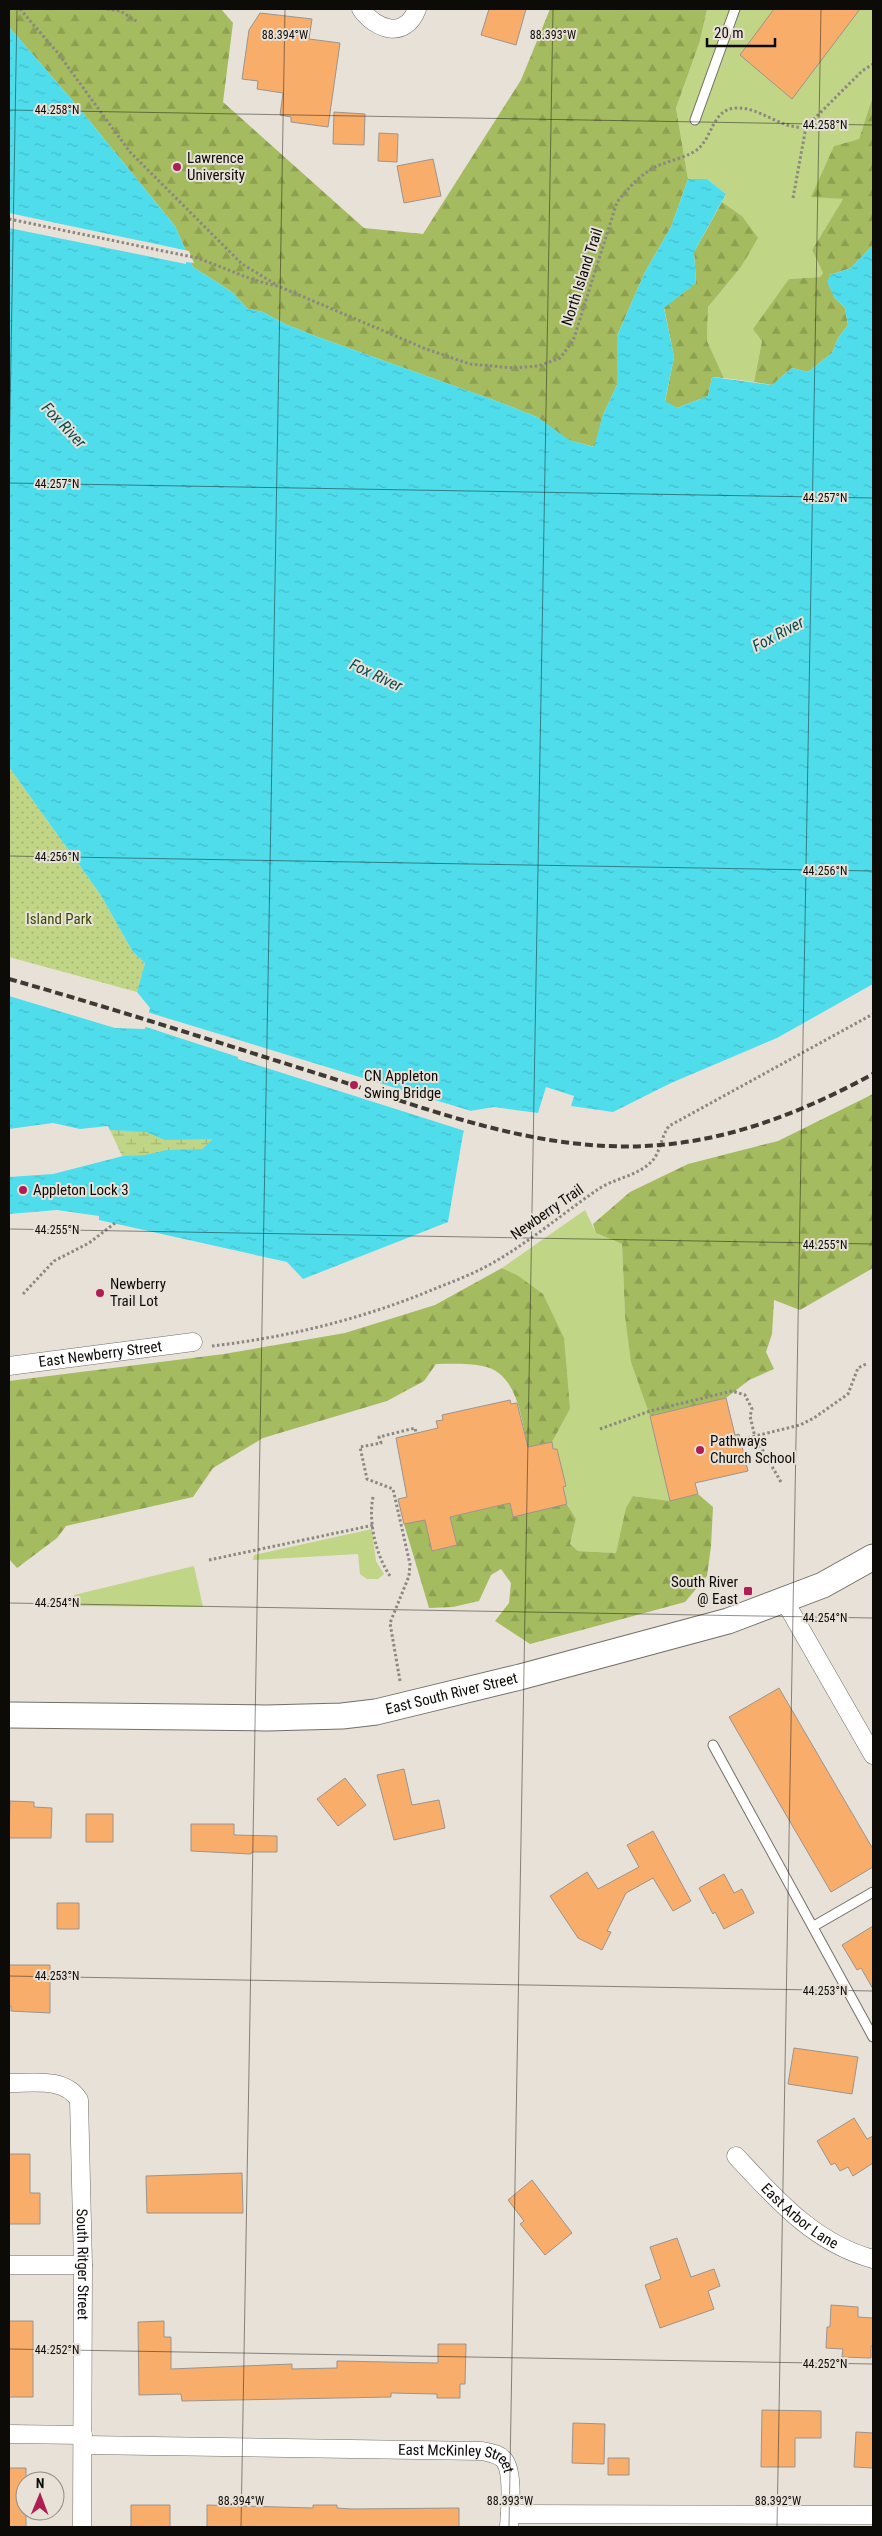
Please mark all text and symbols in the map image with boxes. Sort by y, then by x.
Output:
scale bar [707,15,774,47]
text: 20 m [714,24,744,42]
text: 88.394°W [262,28,308,42]
text: 88.393°W [530,28,576,42]
text: 44.258°N [35,103,79,117]
text: 44.258°N [803,118,847,132]
place label: Lawrence University [187,149,245,184]
marker: Lawrence University [171,161,183,173]
street label: North Island Trail [558,226,606,328]
water label: Fox River [38,398,91,453]
text: 44.257°N [35,477,79,491]
text: 44.257°N [803,491,847,505]
water label: Fox River [749,612,808,655]
water label: Fox River [347,655,406,696]
text: 44.256°N [35,850,79,864]
text: 44.256°N [803,864,847,878]
park label: Island Park [26,910,92,928]
place label: CN Appleton Swing Bridge [364,1067,441,1102]
marker: CN Appleton Swing Bridge [348,1079,360,1091]
street label: Newberry Trail [507,1180,587,1244]
place label: Appleton Lock 3 [33,1181,129,1199]
marker: Appleton Lock 3 [17,1184,29,1196]
text: 44.255°N [35,1223,79,1237]
text: 44.255°N [803,1238,847,1252]
place label: Newberry Trail Lot [110,1275,166,1310]
marker: Newberry Trail Lot [94,1287,106,1299]
street label: East Newberry Street [38,1337,163,1371]
place label: Pathways Church School [710,1432,796,1467]
marker: Pathways Church School [694,1444,706,1456]
place label: South River @ East [671,1573,738,1608]
marker: South River @ East [742,1585,754,1597]
text: 44.254°N [35,1596,79,1610]
text: 44.254°N [803,1611,847,1625]
street label: East South River Street [384,1669,519,1718]
text: 44.253°N [35,1969,79,1983]
text: 44.253°N [803,1984,847,1998]
street label: East Arbor Lane [757,2180,841,2253]
street label: South Ritger Street [73,2208,92,2320]
text: 44.252°N [35,2343,79,2357]
text: 44.252°N [803,2357,847,2371]
street label: East McKinley Street [398,2441,518,2475]
north arrow [15,2471,65,2521]
text: N [36,2475,45,2491]
text: 88.394°W [218,2494,264,2508]
text: 88.393°W [487,2494,533,2508]
text: 88.392°W [755,2494,801,2508]

